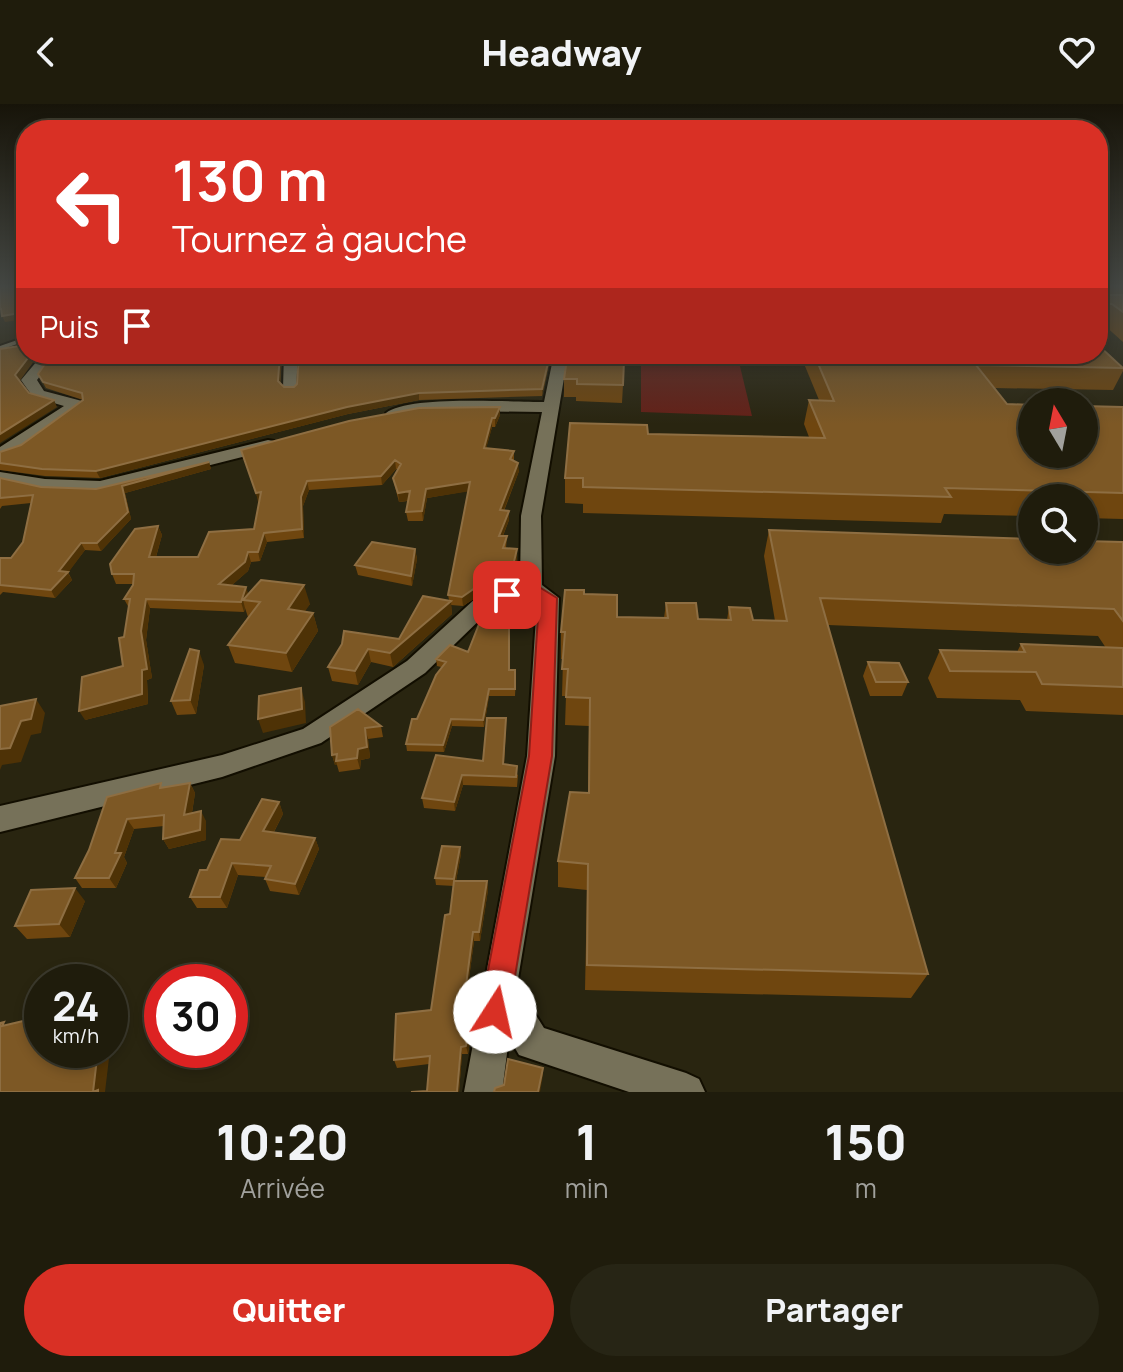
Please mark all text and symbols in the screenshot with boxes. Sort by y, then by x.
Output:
text: Headway [481,28,642,77]
icon: back [24,30,68,74]
icon: heart [1055,30,1099,74]
text: 130 m [172,141,328,218]
icon: left [40,152,144,256]
text: Tournez à gauche [172,214,467,263]
icon: arrive [115,304,159,348]
text: Puis [40,306,99,347]
north arrow [1018,388,1098,468]
map controls [1018,388,1098,564]
button: search [1018,484,1098,564]
pin [473,561,541,629]
icon: arrive [485,573,529,617]
speed limit sign: 30 [144,964,248,1068]
position arrow [453,970,537,1054]
text: 24 [52,978,100,1033]
text: km/h [53,1022,99,1049]
text: 10:20 [216,1109,349,1174]
text: 1 [576,1109,598,1174]
text: 150 [824,1109,907,1174]
text: Arrivée [240,1170,325,1206]
text: min [565,1170,608,1206]
text: m [855,1170,877,1206]
button: Quitter [24,1264,554,1356]
button: Partager [570,1264,1099,1356]

